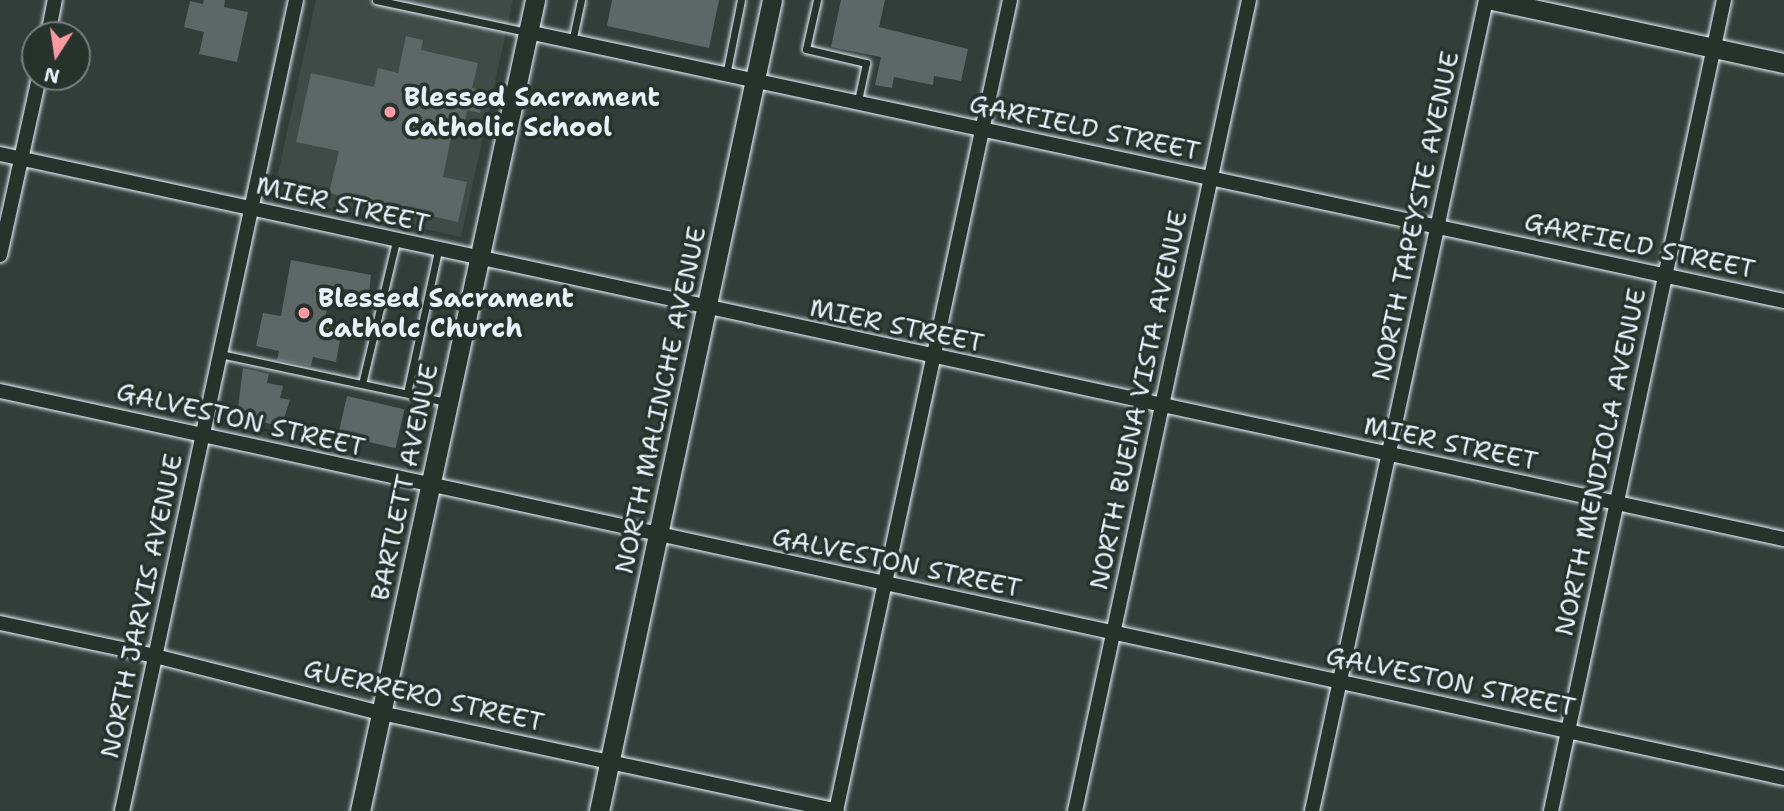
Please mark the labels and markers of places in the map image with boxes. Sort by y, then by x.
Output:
place label: Blessed Sacrament Catholic School [404,81,660,142]
marker: Blessed Sacrament Catholic School [382,104,398,120]
place label: Blessed Sacrament Catholc Church [318,282,574,344]
marker: Blessed Sacrament Catholc Church [296,305,312,321]

